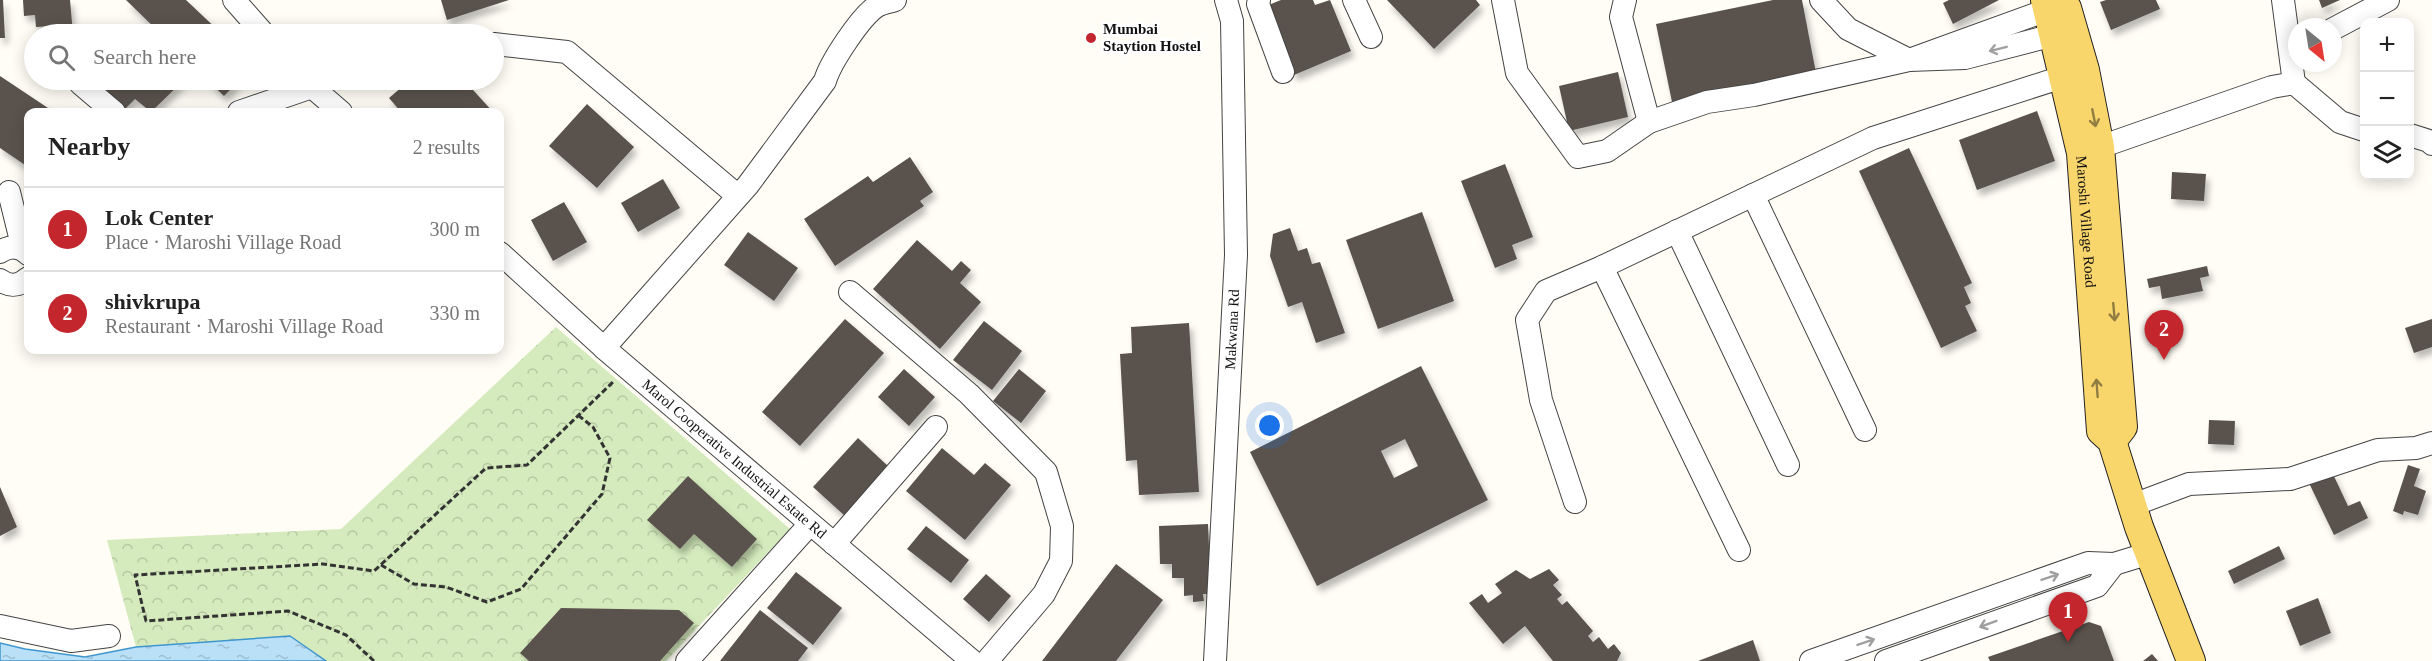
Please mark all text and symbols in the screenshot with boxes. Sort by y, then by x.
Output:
north arrow [2288,18,2342,72]
map controls [2360,18,2414,180]
button: + [2360,18,2414,72]
place label: Mumbai Staytion Hostel [1103,21,1201,54]
search box [24,24,504,90]
marker: Mumbai Staytion Hostel [1084,31,1098,45]
icon: search [45,41,78,74]
text: Search here [93,44,196,69]
one-way arrow [1989,44,2008,55]
button: − [2360,72,2414,126]
one-way arrow [2089,107,2100,127]
button: layers [2360,126,2414,180]
text: Nearby [48,132,130,161]
text: 2 results [413,136,480,158]
street label: Maroshi Village Road [2073,155,2099,289]
text: Lok Center [105,205,213,230]
text: 1 [63,218,73,240]
text: 300 m [429,218,480,240]
text: Place · Maroshi Village Road [105,231,341,253]
street label: Makwana Rd [1222,288,1242,370]
text: shivkrupa [105,289,200,314]
one-way arrow [2109,301,2120,321]
text: 2 [63,302,73,324]
text: 330 m [429,302,480,324]
pin: 2 [2144,310,2184,360]
text: Restaurant · Maroshi Village Road [105,315,383,337]
street label: Marol Cooperative Industrial Estate Rd [639,376,830,542]
one-way arrow [2092,379,2103,399]
your location [1255,411,1284,440]
one-way arrow [2040,570,2059,581]
pin: 1 [2048,592,2088,642]
one-way arrow [1980,620,1998,631]
one-way arrow [1856,635,1875,646]

